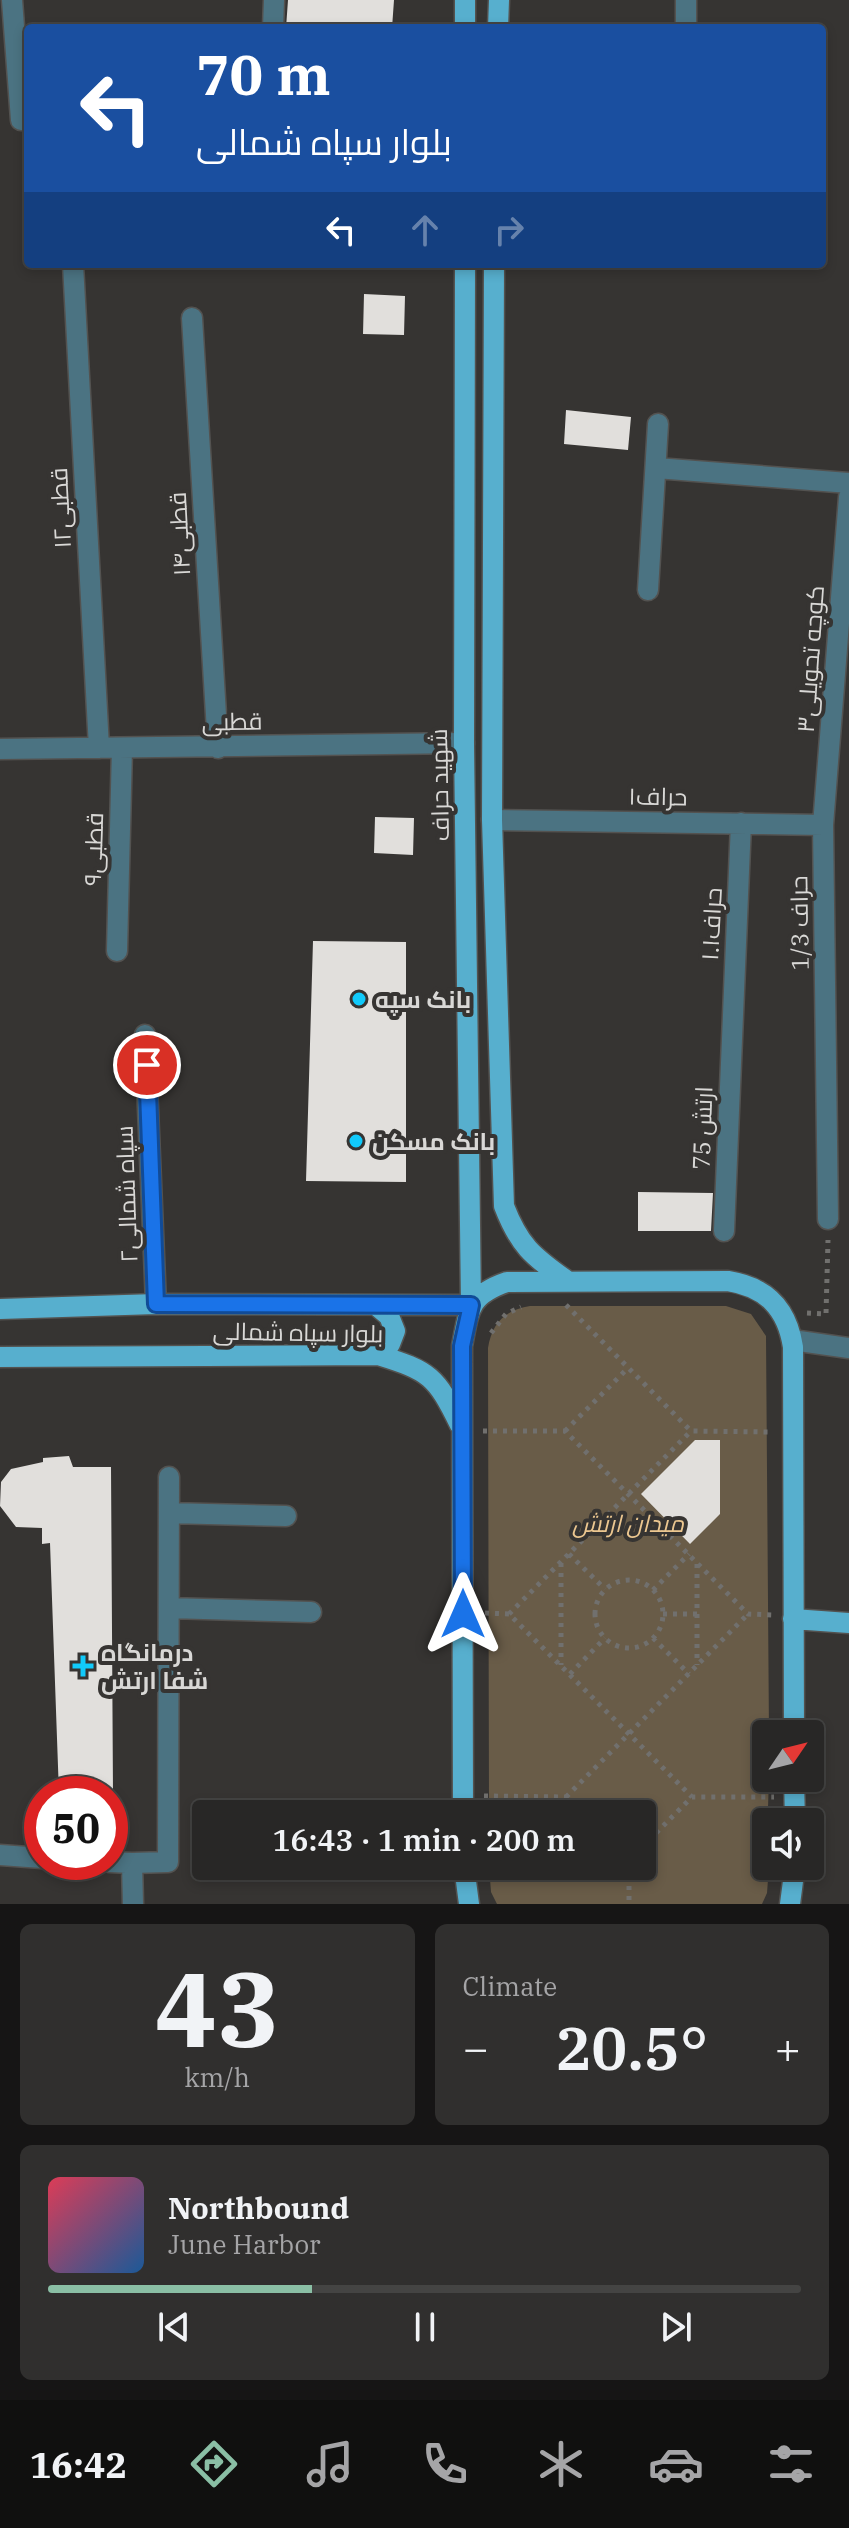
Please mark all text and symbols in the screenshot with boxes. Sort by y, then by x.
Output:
text: 70 m [196,38,331,110]
icon: left [64,56,168,160]
text: بلوار سپاه شمالی [196,118,452,165]
icon: left [319,208,363,252]
icon: ahead [403,208,447,252]
icon: right [487,208,531,252]
street label: قطبی۱۲ [42,467,78,549]
street label: قطبی۱۴ [161,491,197,577]
street label: کوچه تحویلی۳ [789,584,832,734]
street label: قطبی [201,704,263,738]
street label: شهید حراف [422,728,456,842]
street label: حراف۱ [628,779,688,813]
street label: قطبی۹ [76,812,110,886]
street label: 1/3 حراف [782,875,816,971]
street label: حراف۱.۱ [693,887,729,961]
place label: بانک سپه [375,983,471,1016]
marker: بانک سپه [350,990,368,1008]
pin [113,1031,181,1099]
icon: arrive [125,1043,169,1087]
street label: 75 ارتش [685,1086,719,1170]
street label: سپاه شمالی۲ [108,1125,144,1263]
place label: بانک مسکن [372,1125,495,1157]
marker: بانک مسکن [347,1132,365,1150]
street label: بلوار سپاه شمالی [212,1315,384,1349]
park label: میدان ارتش [572,1507,685,1539]
position arrow [421,1572,505,1656]
place label: درمانگاه شفا ارتش [101,1636,208,1696]
marker: درمانگاه شفا ارتش [72,1655,94,1677]
north arrow [752,1720,824,1792]
map controls [752,1720,824,1880]
speed limit sign: 50 [24,1776,128,1880]
button: sound [752,1808,824,1880]
text: 16:43 · 1 min · 200 m [273,1820,575,1859]
text: 43 [155,1940,280,2076]
text: Climate [463,1969,557,2003]
text: 20.5° [555,2008,708,2087]
text: − [463,2019,489,2076]
text: + [775,2019,801,2076]
text: km/h [184,2060,250,2094]
text: Northbound [168,2188,349,2227]
text: June Harbor [168,2227,321,2261]
icon: previous [152,2305,196,2349]
icon: pause [403,2305,447,2349]
icon: next [654,2305,698,2349]
icon: directions [186,2436,242,2492]
icon: music [302,2436,358,2492]
icon: phone [417,2436,473,2492]
icon: climate [533,2436,589,2492]
icon: car [648,2436,704,2492]
icon: filters [763,2436,819,2492]
text: 16:42 [30,2441,127,2488]

